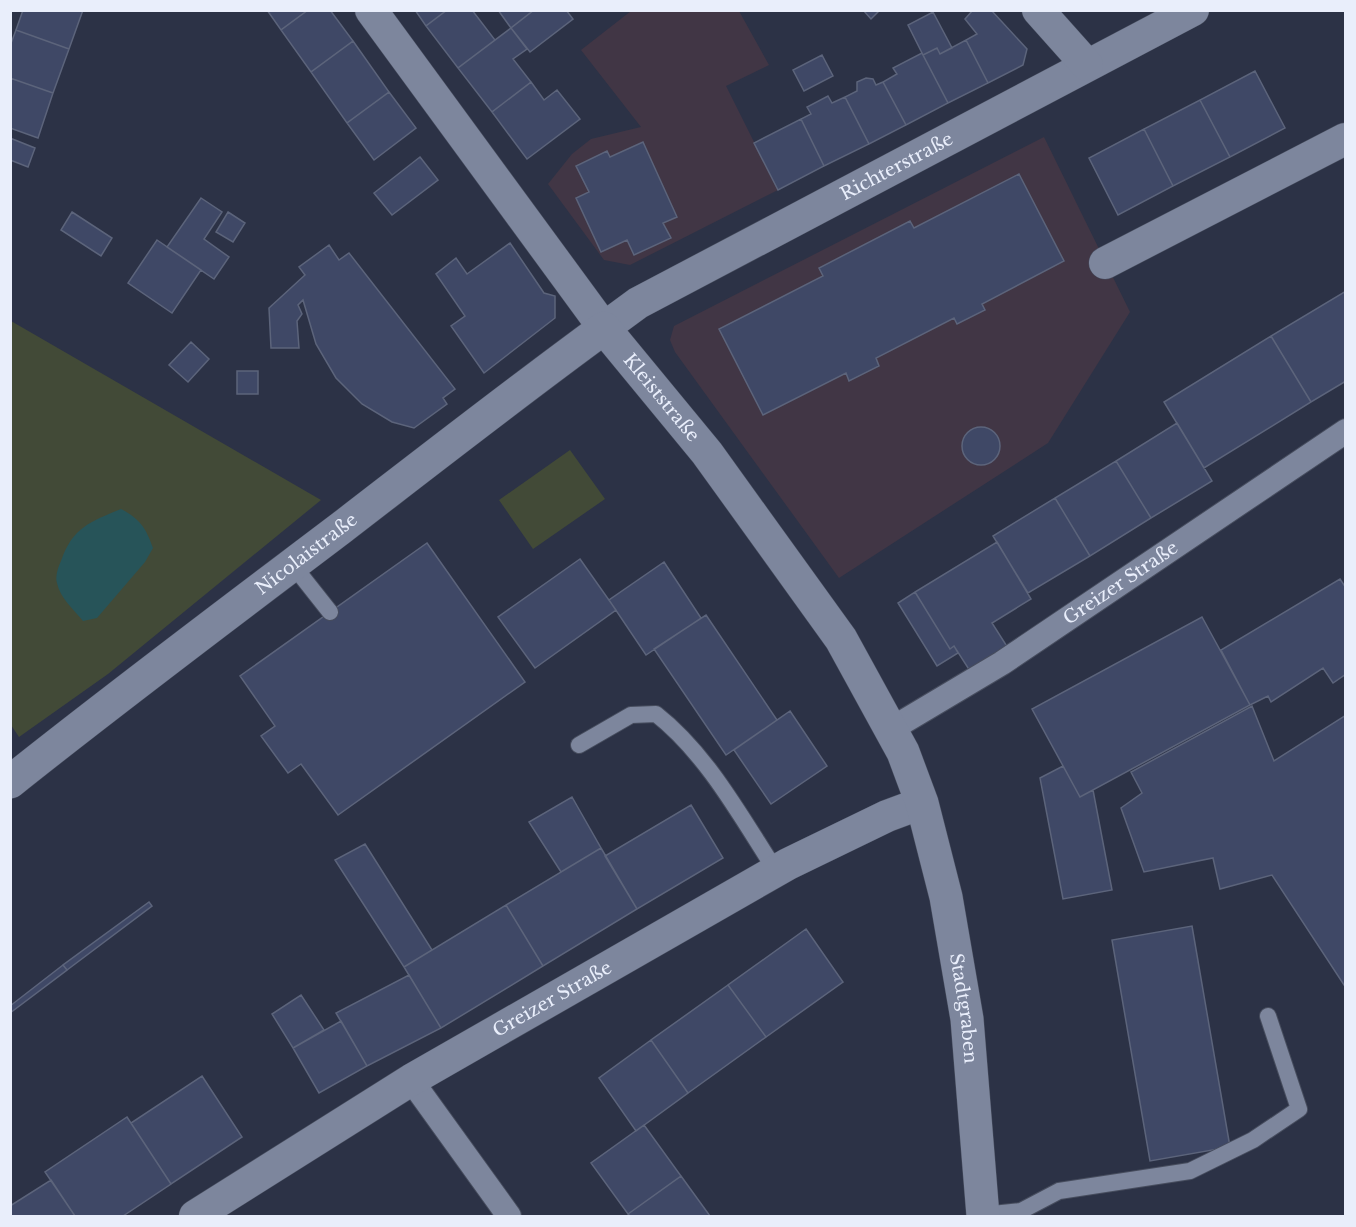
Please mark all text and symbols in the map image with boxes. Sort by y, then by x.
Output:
street label: Richterstraße [837,128,957,205]
street label: Kleiststraße [619,349,704,446]
street label: Nicolaistraße [251,509,362,600]
street label: Greizer Straße [1059,536,1182,630]
street label: Stadtgraben [945,952,982,1064]
street label: Greizer Straße [489,956,616,1042]

